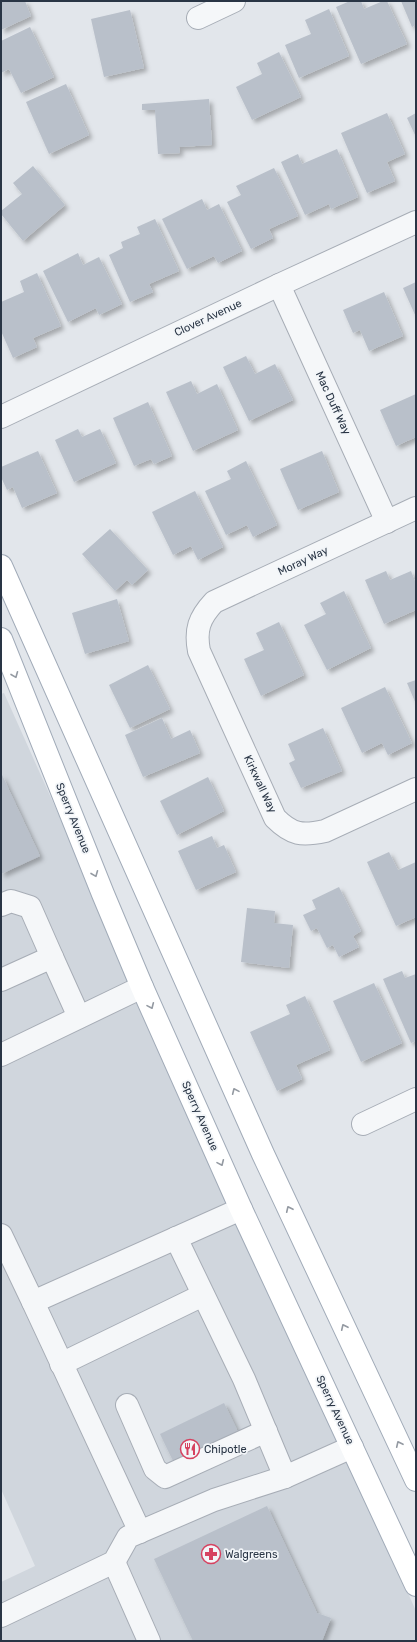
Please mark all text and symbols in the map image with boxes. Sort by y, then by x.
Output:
street label: Clover Avenue [172,297,244,339]
street label: Mac Duff Way [313,369,353,437]
street label: Moray Way [276,544,330,578]
one-way arrow [11,671,19,678]
street label: Kirkwall Way [241,753,279,815]
street label: Sperry Avenue [53,781,93,855]
one-way arrow [90,870,98,877]
one-way arrow [146,1003,154,1010]
street label: Sperry Avenue [179,1079,221,1153]
one-way arrow [232,1087,240,1095]
one-way arrow [216,1159,224,1167]
one-way arrow [286,1206,294,1213]
one-way arrow [341,1323,349,1331]
street label: Sperry Avenue [313,1373,357,1447]
restaurant icon: Chipotle [179,1438,201,1460]
one-way arrow [396,1441,404,1449]
place label: Chipotle [204,1443,247,1456]
pharmacy icon: Walgreens [200,1543,222,1565]
place label: Walgreens [225,1548,278,1561]

